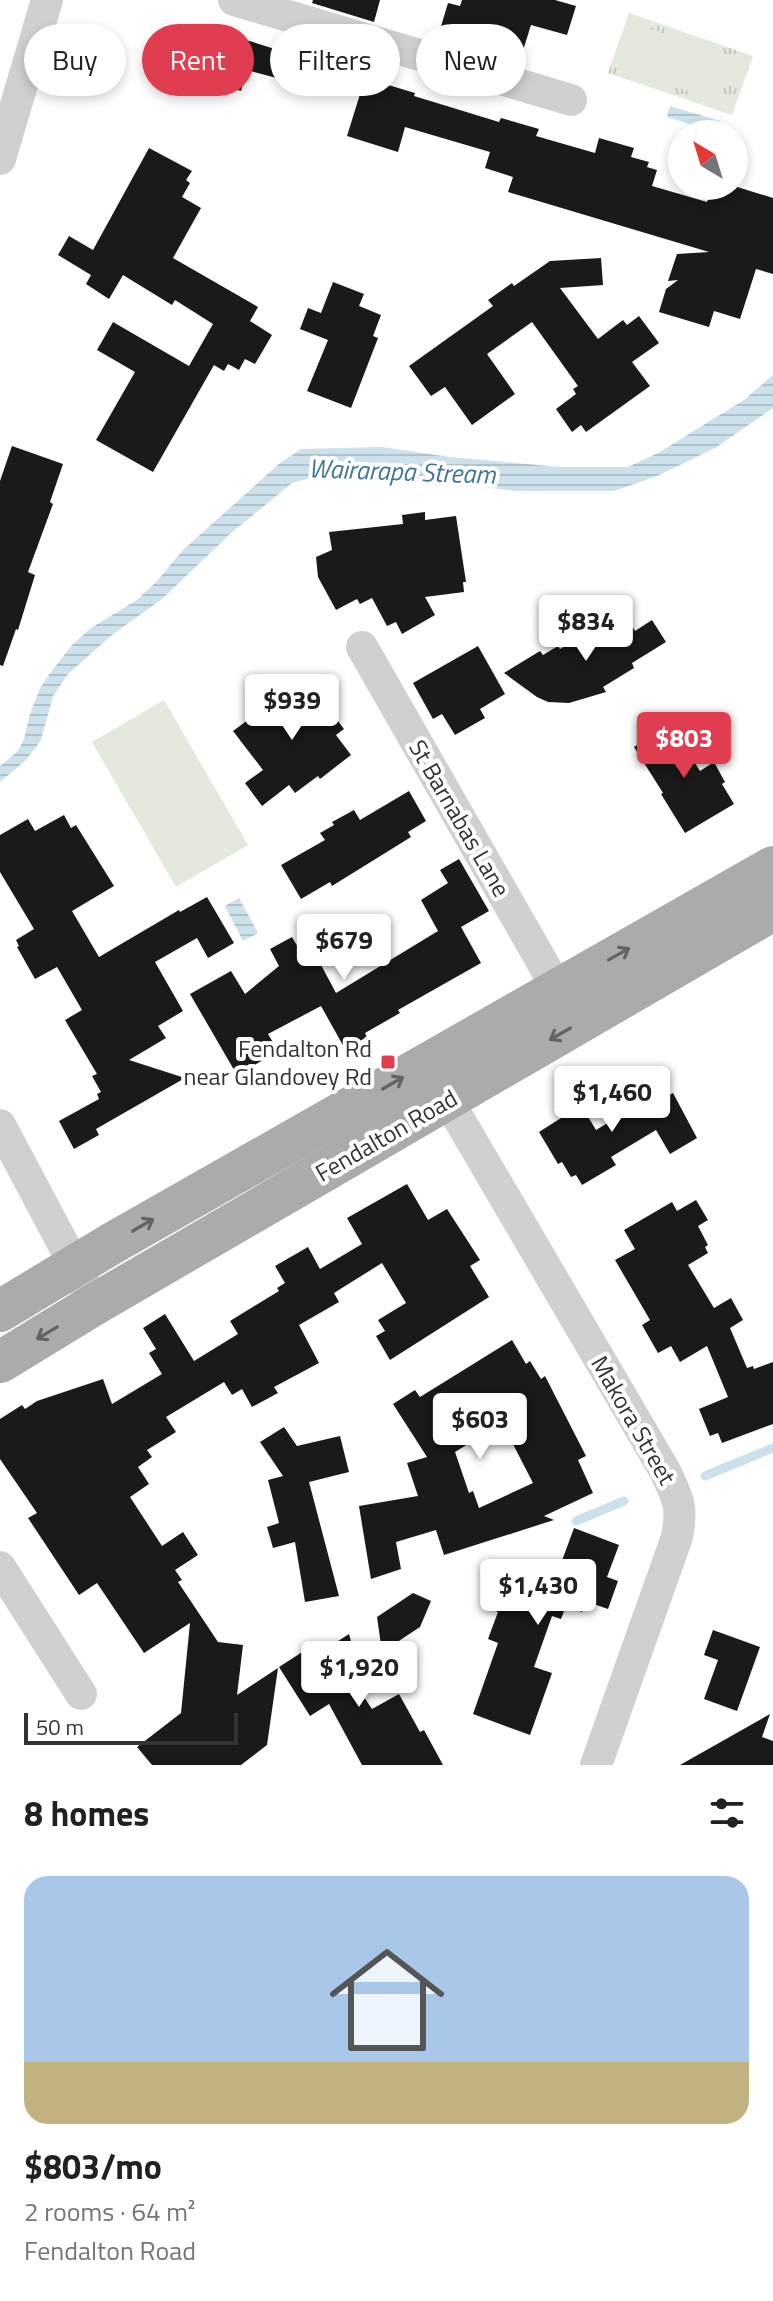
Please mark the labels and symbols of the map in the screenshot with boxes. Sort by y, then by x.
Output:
north arrow [668,120,748,200]
water label: Wairarapa Stream [308,448,497,494]
pin: $834 [539,595,633,663]
pin: $939 [245,674,339,742]
pin: $803 [637,712,731,780]
street label: St Barnabas Lane [400,733,520,903]
pin: $679 [297,914,391,982]
one-way arrow [607,945,630,961]
one-way arrow [549,1026,572,1042]
place label: Fendalton Rd near Glandovey Rd [184,1030,372,1094]
marker: Fendalton Rd near Glandovey Rd [379,1053,397,1071]
pin: $1,460 [547,1066,677,1134]
one-way arrow [381,1075,405,1090]
street label: Fendalton Road [308,1080,464,1190]
one-way arrow [131,1217,154,1233]
one-way arrow [36,1325,59,1341]
street label: Makora Street [583,1349,686,1492]
pin: $603 [433,1393,527,1461]
pin: $1,430 [473,1559,603,1627]
pin: $1,920 [294,1641,424,1709]
scale bar [24,1709,238,1745]

